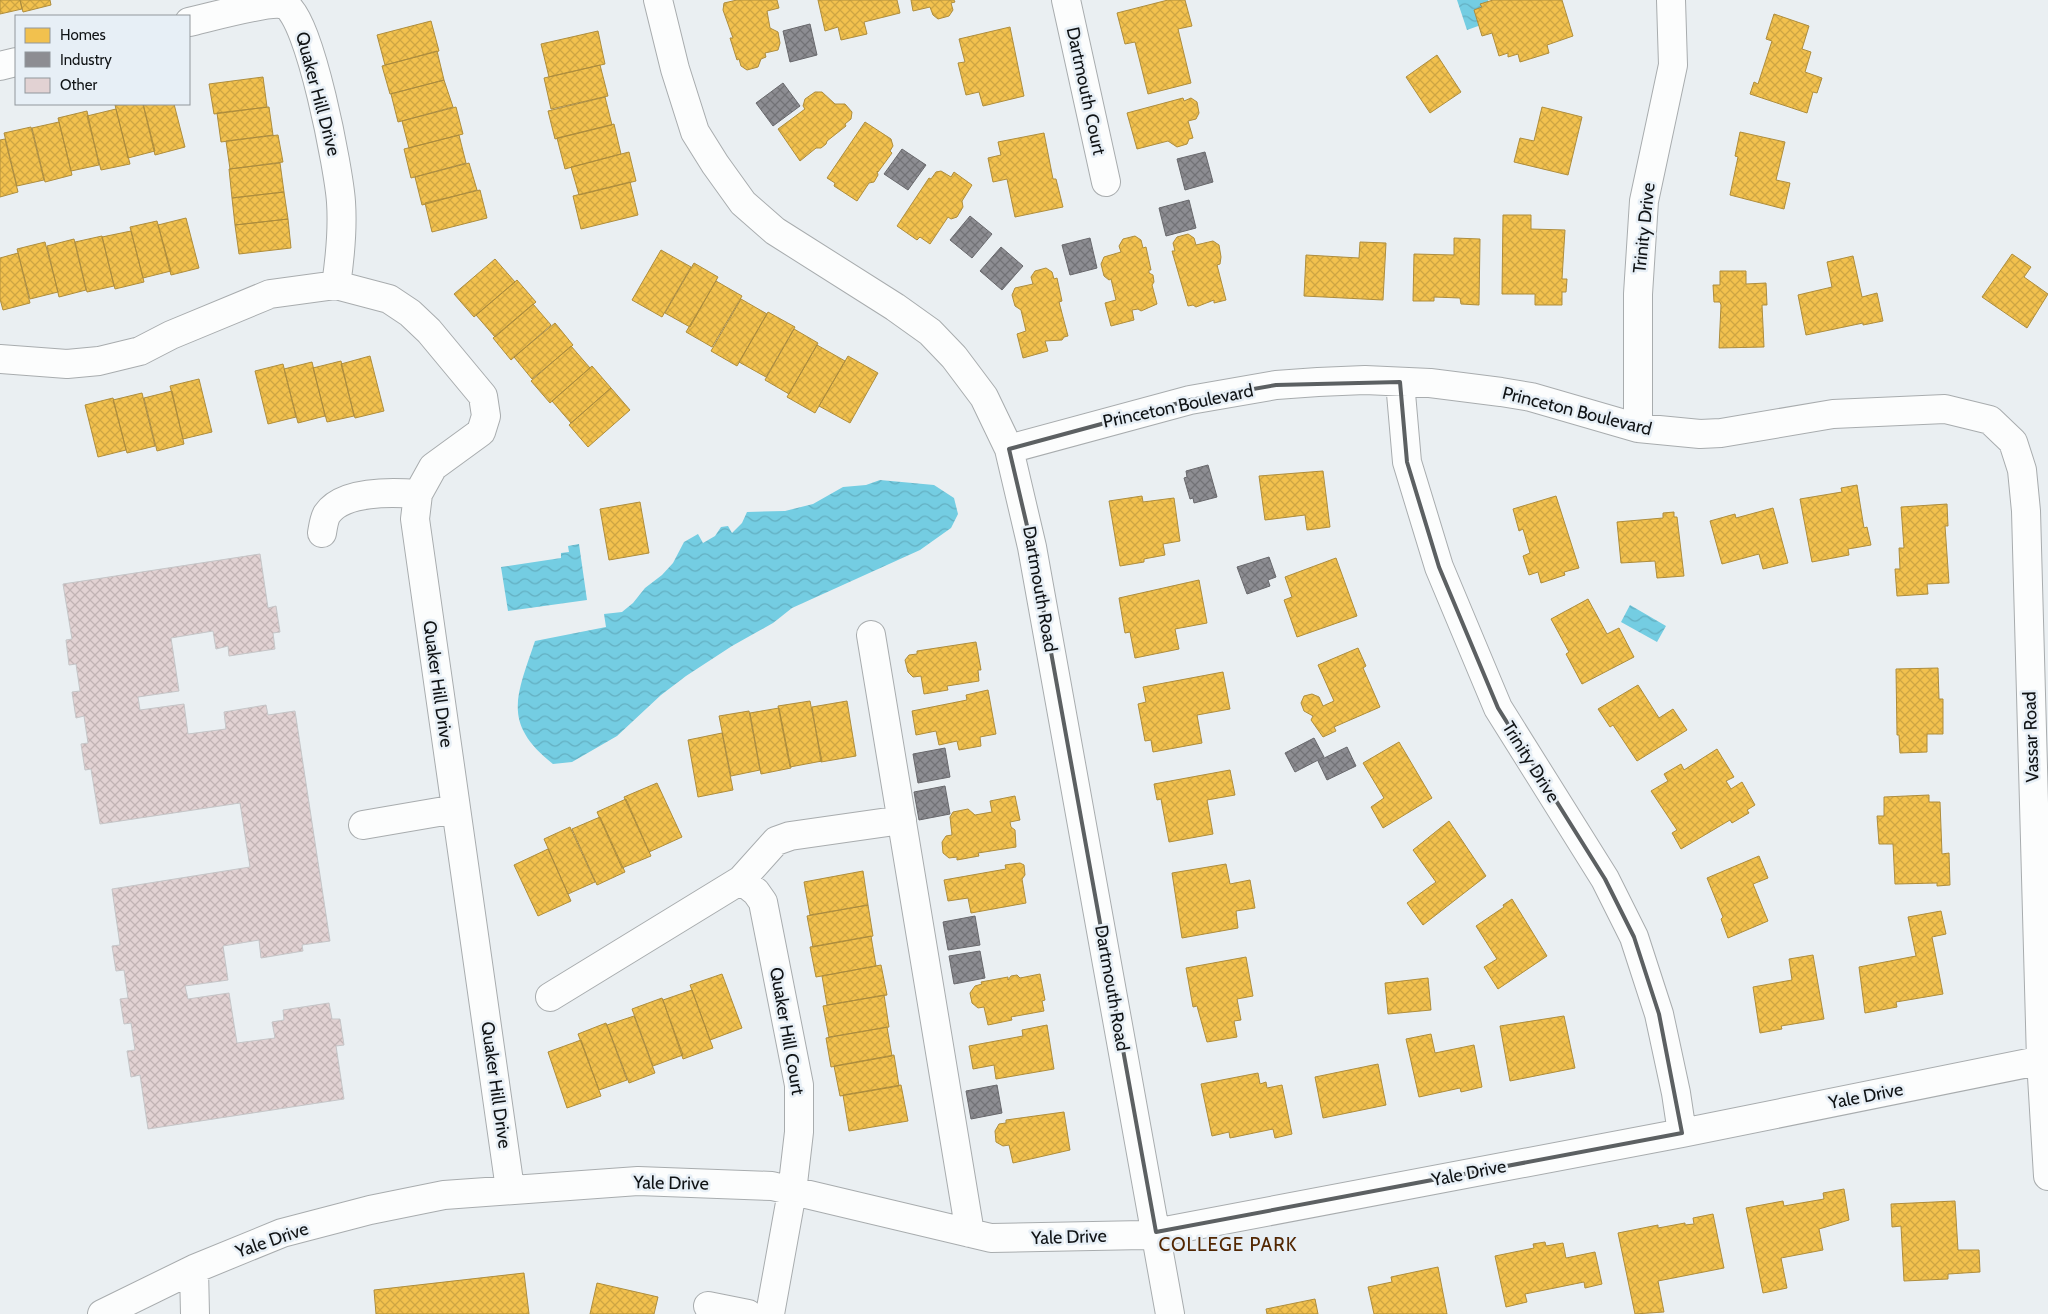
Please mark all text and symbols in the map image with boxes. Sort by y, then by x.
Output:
legend [15,15,190,105]
street label: Dartmouth Court [1062,25,1110,157]
text: Homes [60,26,106,44]
street label: Quaker Hill Drive [291,29,345,159]
text: Industry [60,51,112,69]
text: Other [60,76,97,94]
street label: Trinity Drive [1628,182,1660,274]
street label: Princeton Boulevard [1101,379,1255,433]
street label: Princeton Boulevard [1500,382,1654,440]
street label: Dartmouth Road [1018,524,1062,654]
street label: Quaker Hill Drive [418,619,458,749]
street label: Vassar Road [2018,691,2044,783]
street label: Trinity Drive [1498,718,1564,806]
street label: Dartmouth Road [1090,923,1134,1053]
street label: Quaker Hill Court [765,965,809,1097]
street label: Quaker Hill Drive [476,1020,516,1150]
street label: Yale Drive [1826,1078,1905,1114]
street label: Yale Drive [1429,1155,1508,1191]
street label: Yale Drive [632,1171,709,1195]
street label: Yale Drive [232,1217,311,1263]
street label: Yale Drive [1030,1225,1107,1249]
district label: COLLEGE PARK [1158,1233,1298,1256]

